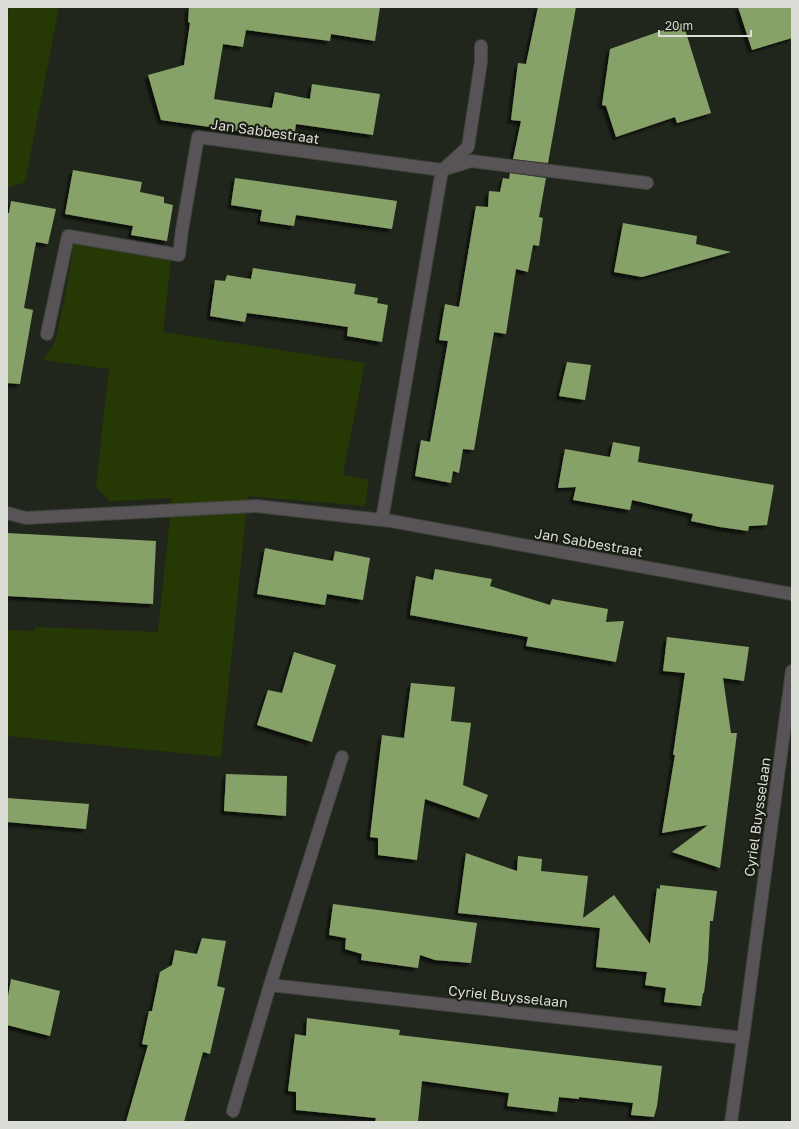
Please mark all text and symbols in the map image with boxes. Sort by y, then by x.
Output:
scale bar [659,12,751,38]
text: 20 m [665,18,693,33]
street label: Jan Sabbestraat [210,115,320,147]
street label: Jan Sabbestraat [534,524,644,560]
street label: Cyriel Buysselaan [740,756,774,878]
street label: Cyriel Buysselaan [447,981,569,1011]

